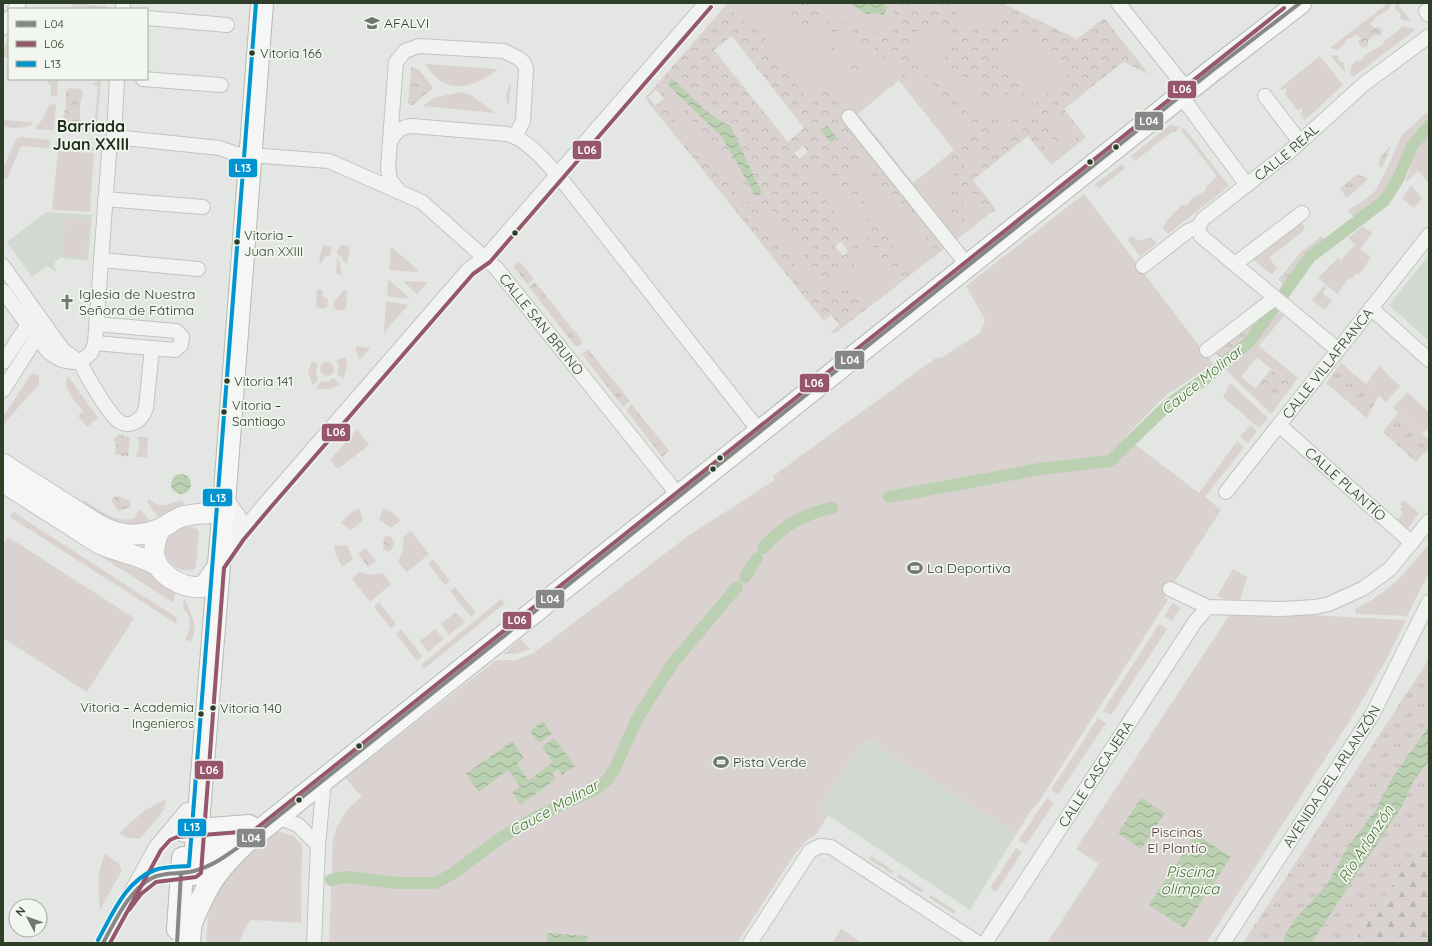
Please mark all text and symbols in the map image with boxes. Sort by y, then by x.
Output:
legend [8,8,148,80]
school or university icon: AFALVI [363,14,381,32]
place label: AFALVI [384,14,429,32]
text: L04 [44,16,64,31]
text: L06 [44,36,65,51]
place label: Vitoria 166 [260,45,322,61]
marker: Vitoria 166 [247,48,257,58]
text: L13 [44,56,61,71]
line badge: L06 [1167,80,1197,99]
text: L06 [1172,82,1192,96]
line badge: L04 [1134,111,1164,131]
text: L04 [1139,114,1159,128]
district label: Barriada Juan XXIII [53,116,129,154]
street label: CALLE REAL [1251,120,1323,185]
line badge: L06 [572,140,602,160]
unlabelled marker [1111,142,1121,152]
text: L06 [577,143,597,157]
unlabelled marker [1085,157,1095,167]
line badge: L13 [228,158,258,178]
text: L13 [235,161,251,175]
place label: Vitoria – Juan XXIII [244,227,303,259]
unlabelled marker [510,228,520,238]
marker: Vitoria – Juan XXIII [232,237,242,247]
street label: CALLE SAN BRUNO [495,270,588,379]
place label: Iglesia de Nuestra Señora de Fátima [79,285,195,319]
church icon: Iglesia de Nuestra Señora de Fátima [58,293,76,311]
street label: CALLE VILLAFRANCA [1278,304,1377,422]
water label: Cauce Molinar [1157,340,1248,418]
line badge: L04 [834,350,865,370]
text: L04 [840,353,860,367]
place label: Vitoria 141 [234,373,293,389]
line badge: L06 [799,373,830,393]
marker: Vitoria 141 [222,376,232,386]
text: L06 [804,376,824,390]
place label: Vitoria – Santiago [232,397,286,429]
marker: Vitoria – Santiago [219,407,229,417]
line badge: L06 [321,423,351,442]
text: L06 [326,425,346,439]
street label: CALLE PLANTÍO [1301,443,1390,525]
unlabelled marker [715,453,725,463]
unlabelled marker [708,464,718,474]
line badge: L13 [202,488,233,507]
text: L13 [210,491,226,505]
sports icon: La Deportiva [906,559,924,577]
place label: La Deportiva [927,559,1011,577]
line badge: L04 [535,589,565,609]
text: L04 [540,592,560,606]
line badge: L06 [502,611,532,630]
text: L06 [507,613,527,627]
place label: Vitoria – Academia Ingenieros [80,699,194,731]
place label: Vitoria 140 [220,700,282,716]
street label: AVENIDA DEL ARLANZÓN [1279,702,1384,851]
marker: Vitoria 140 [208,703,218,713]
marker: Vitoria – Academia Ingenieros [196,709,206,719]
street label: CALLE CASCAJERA [1054,717,1137,831]
unlabelled marker [354,741,364,751]
sports icon: Pista Verde [712,753,730,771]
place label: Pista Verde [733,753,806,771]
line badge: L06 [194,760,224,780]
text: L06 [199,763,219,777]
water label: Cauce Molinar [506,774,604,840]
unlabelled marker [294,795,304,805]
water label: Río Arlanzón [1334,801,1398,886]
line badge: L13 [177,818,207,837]
text: L13 [184,820,200,834]
park label: Piscinas El Plantío [1147,823,1207,857]
line badge: L04 [236,828,266,848]
text: L04 [241,831,261,845]
water label: Piscina olímpica [1161,862,1220,898]
north arrow [8,898,48,938]
text: N [13,904,28,919]

